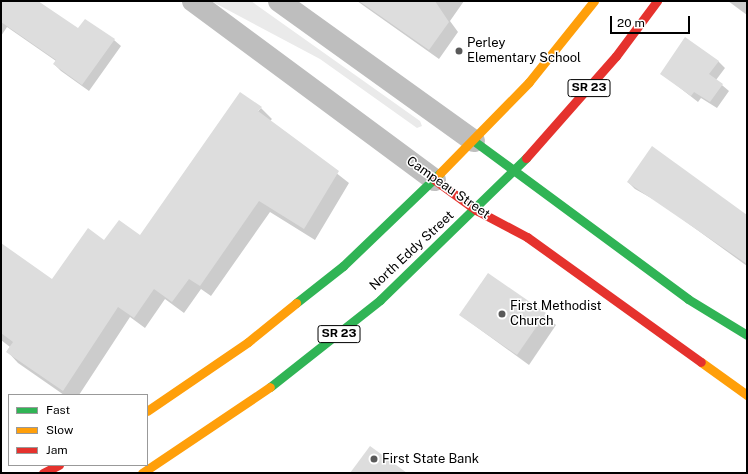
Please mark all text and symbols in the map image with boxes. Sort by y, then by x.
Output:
scale bar [612,8,692,34]
text: 20 m [617,16,645,30]
place label: Perley Elementary School [467,36,581,67]
marker: Perley Elementary School [454,46,464,56]
road number: SR 23 [567,78,611,98]
street label: Campeau Street [403,153,493,223]
street label: North Eddy Street [367,208,457,294]
place label: First Methodist Church [510,299,602,330]
marker: First Methodist Church [497,309,507,319]
road number: SR 23 [317,324,361,344]
legend [8,394,148,466]
text: Fast [46,403,70,417]
text: Slow [46,423,73,437]
text: Jam [46,443,68,457]
place label: First State Bank [382,451,479,467]
marker: First State Bank [369,454,379,464]

